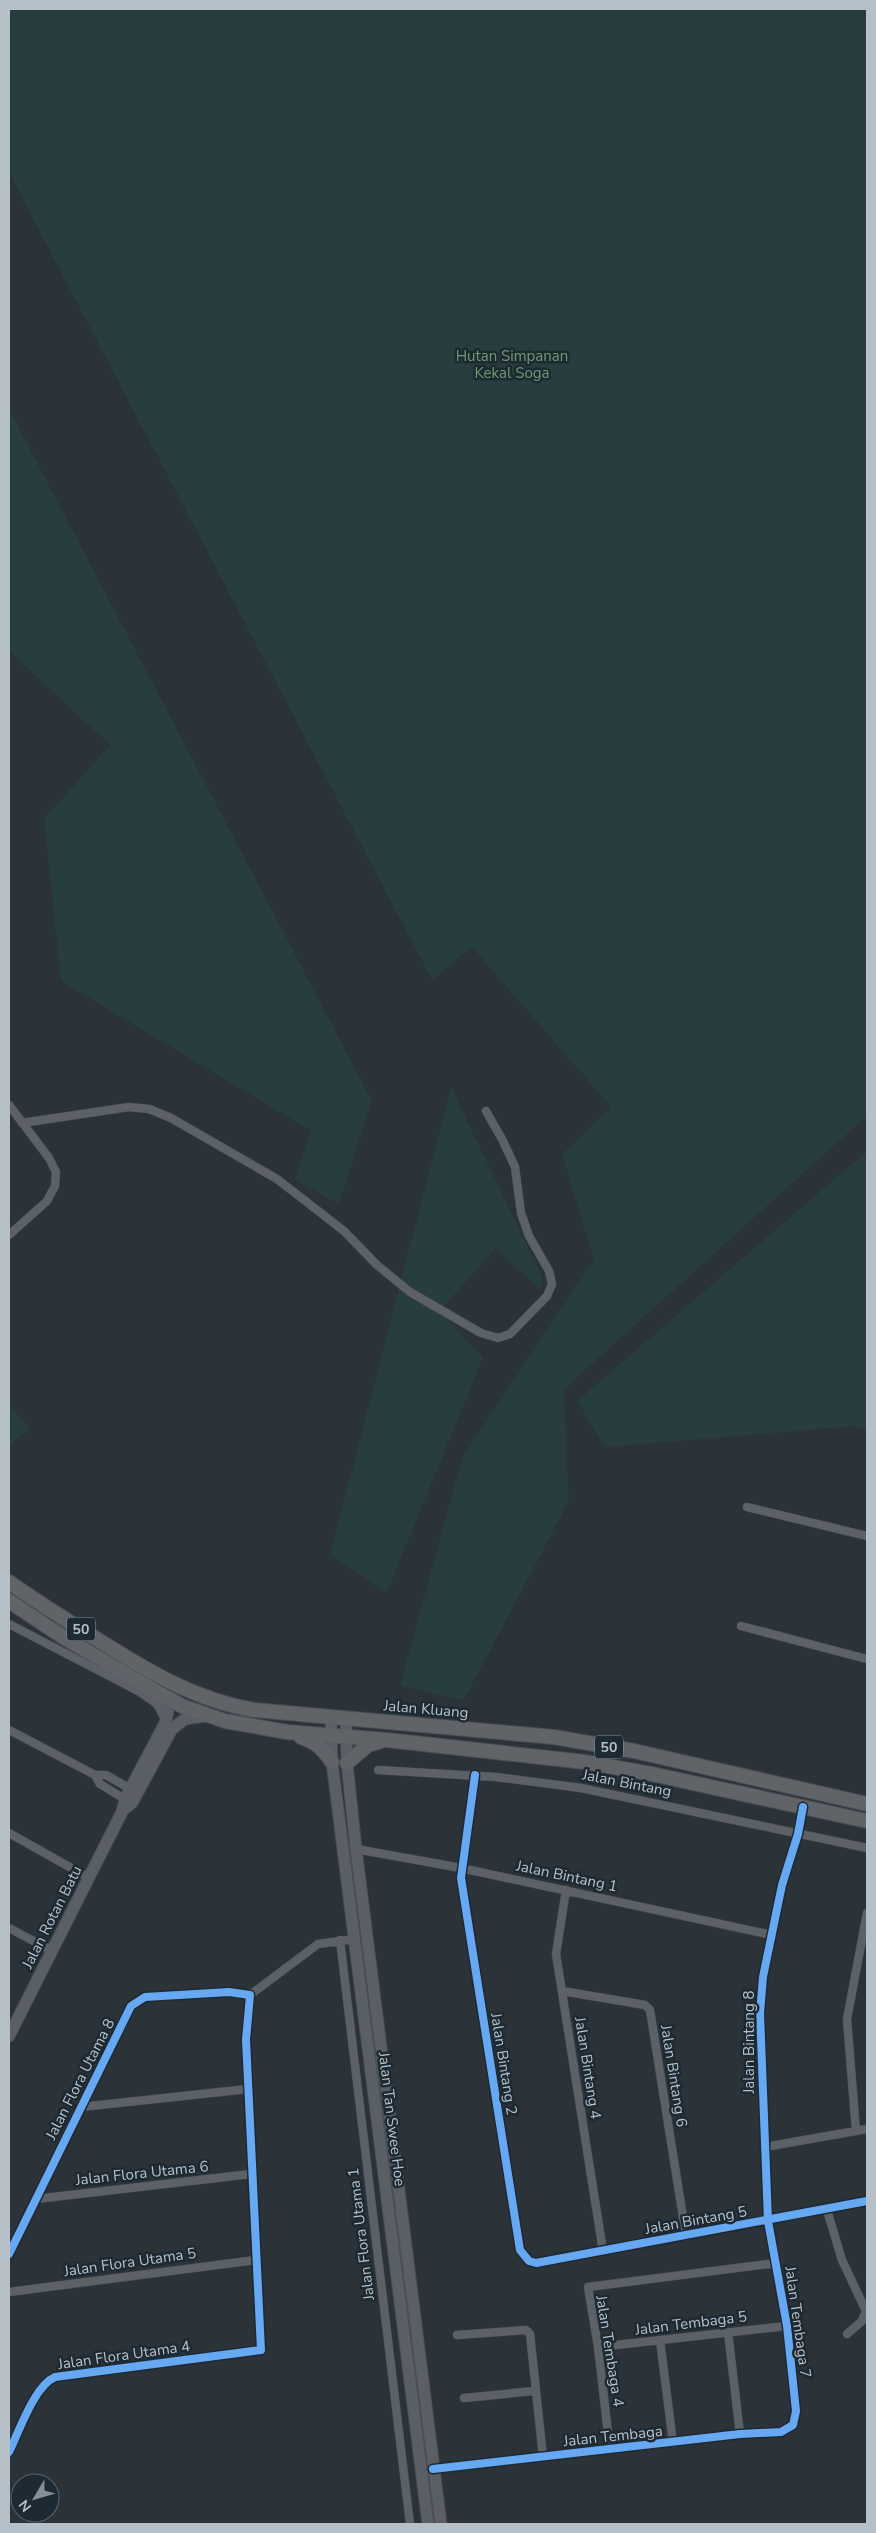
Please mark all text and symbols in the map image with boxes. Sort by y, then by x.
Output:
park label: Hutan Simpanan Kekal Soga [456,346,568,383]
road number: 50 [67,1618,95,1640]
street label: Jalan Kluang [382,1695,469,1723]
road number: 50 [595,1735,623,1758]
street label: Jalan Bintang [580,1764,673,1801]
street label: Jalan Bintang 1 [514,1855,619,1896]
street label: Jalan Rotan Batu [17,1862,87,1973]
street label: Jalan Bintang 8 [739,1990,759,2095]
street label: Jalan Bintang 2 [486,2011,522,2116]
street label: Jalan Flora Utama 8 [40,2015,119,2144]
street label: Jalan Bintang 4 [570,2015,606,2120]
street label: Jalan Bintang 6 [656,2023,692,2128]
street label: Jalan Tan Swee Hoe [374,2050,410,2187]
street label: Jalan Flora Utama 6 [74,2156,209,2190]
street label: Jalan Flora Utama 1 [343,2167,379,2302]
street label: Jalan Bintang 5 [643,2201,749,2239]
street label: Jalan Flora Utama 5 [62,2243,197,2281]
street label: Jalan Tembaga 7 [780,2264,816,2379]
street label: Jalan Tembaga 4 [591,2293,629,2408]
street label: Jalan Tembaga 5 [633,2306,748,2340]
street label: Jalan Flora Utama 4 [56,2336,191,2374]
street label: Jalan Tembaga [561,2421,664,2451]
north arrow [10,2473,60,2523]
text: N [14,2496,36,2516]

